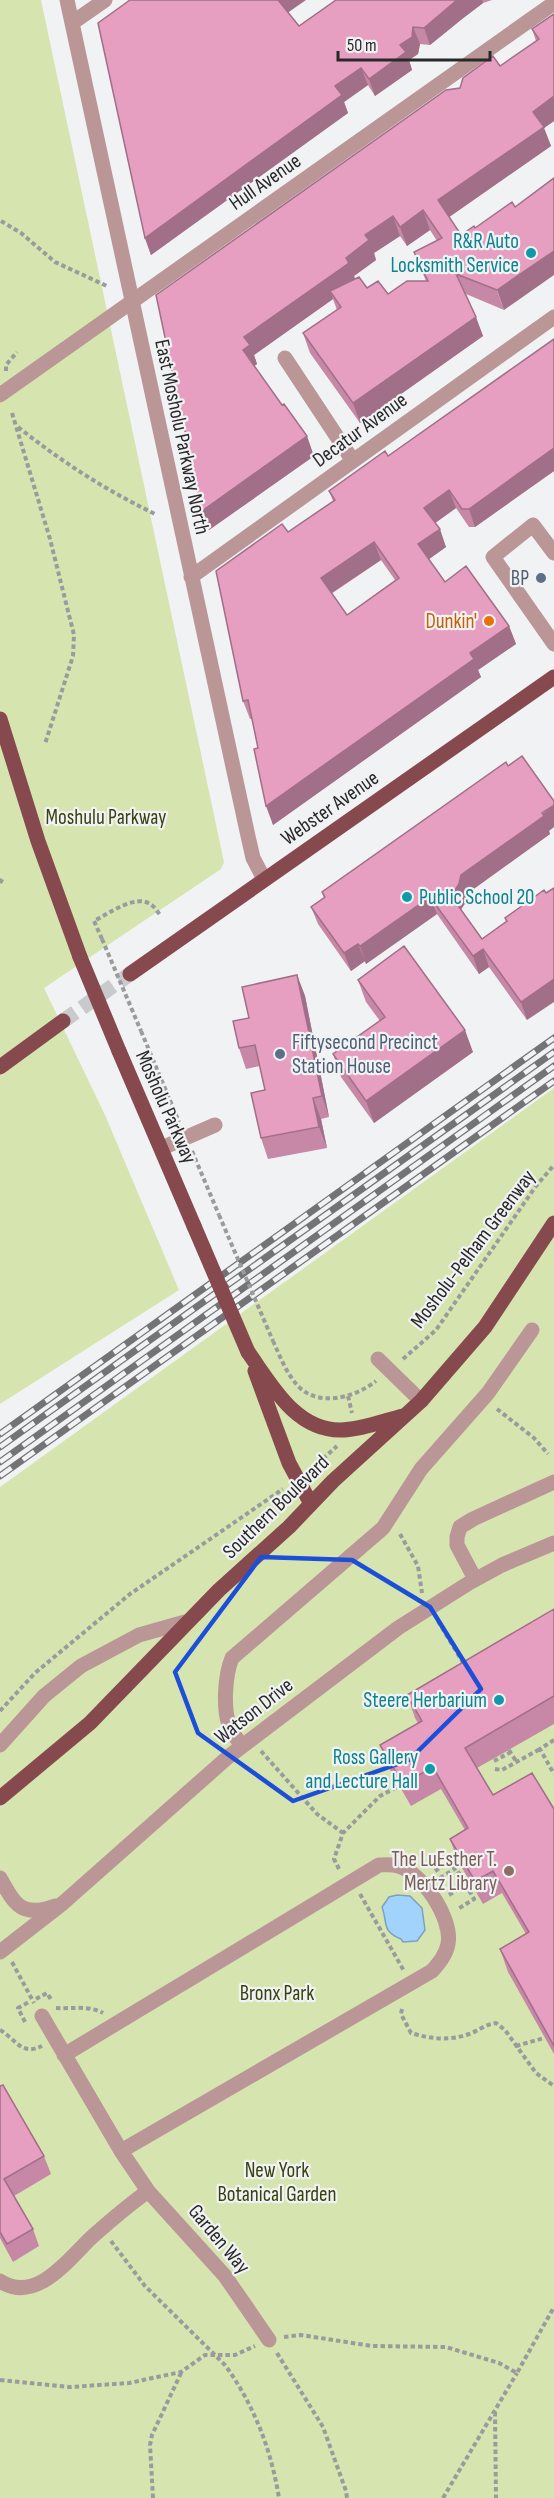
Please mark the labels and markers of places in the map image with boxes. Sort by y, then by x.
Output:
place label: R&R Auto Locksmith Service [391,229,519,278]
marker: R&R Auto Locksmith Service [524,246,538,260]
place label: BP [511,566,529,591]
marker: BP [534,571,548,585]
place label: Dunkin' [425,609,477,634]
marker: Dunkin' [482,614,496,628]
place label: Public School 20 [419,885,534,910]
marker: Public School 20 [400,890,414,904]
place label: Fiftysecond Precinct Station House [292,1030,438,1079]
marker: Fiftysecond Precinct Station House [273,1047,287,1061]
place label: Steere Herbarium [363,1688,487,1713]
marker: Steere Herbarium [492,1693,506,1707]
place label: Ross Gallery and Lecture Hall [305,1745,418,1794]
marker: Ross Gallery and Lecture Hall [423,1762,437,1776]
place label: The LuEsther T. Mertz Library [391,1847,497,1896]
marker: The LuEsther T. Mertz Library [502,1864,516,1878]

